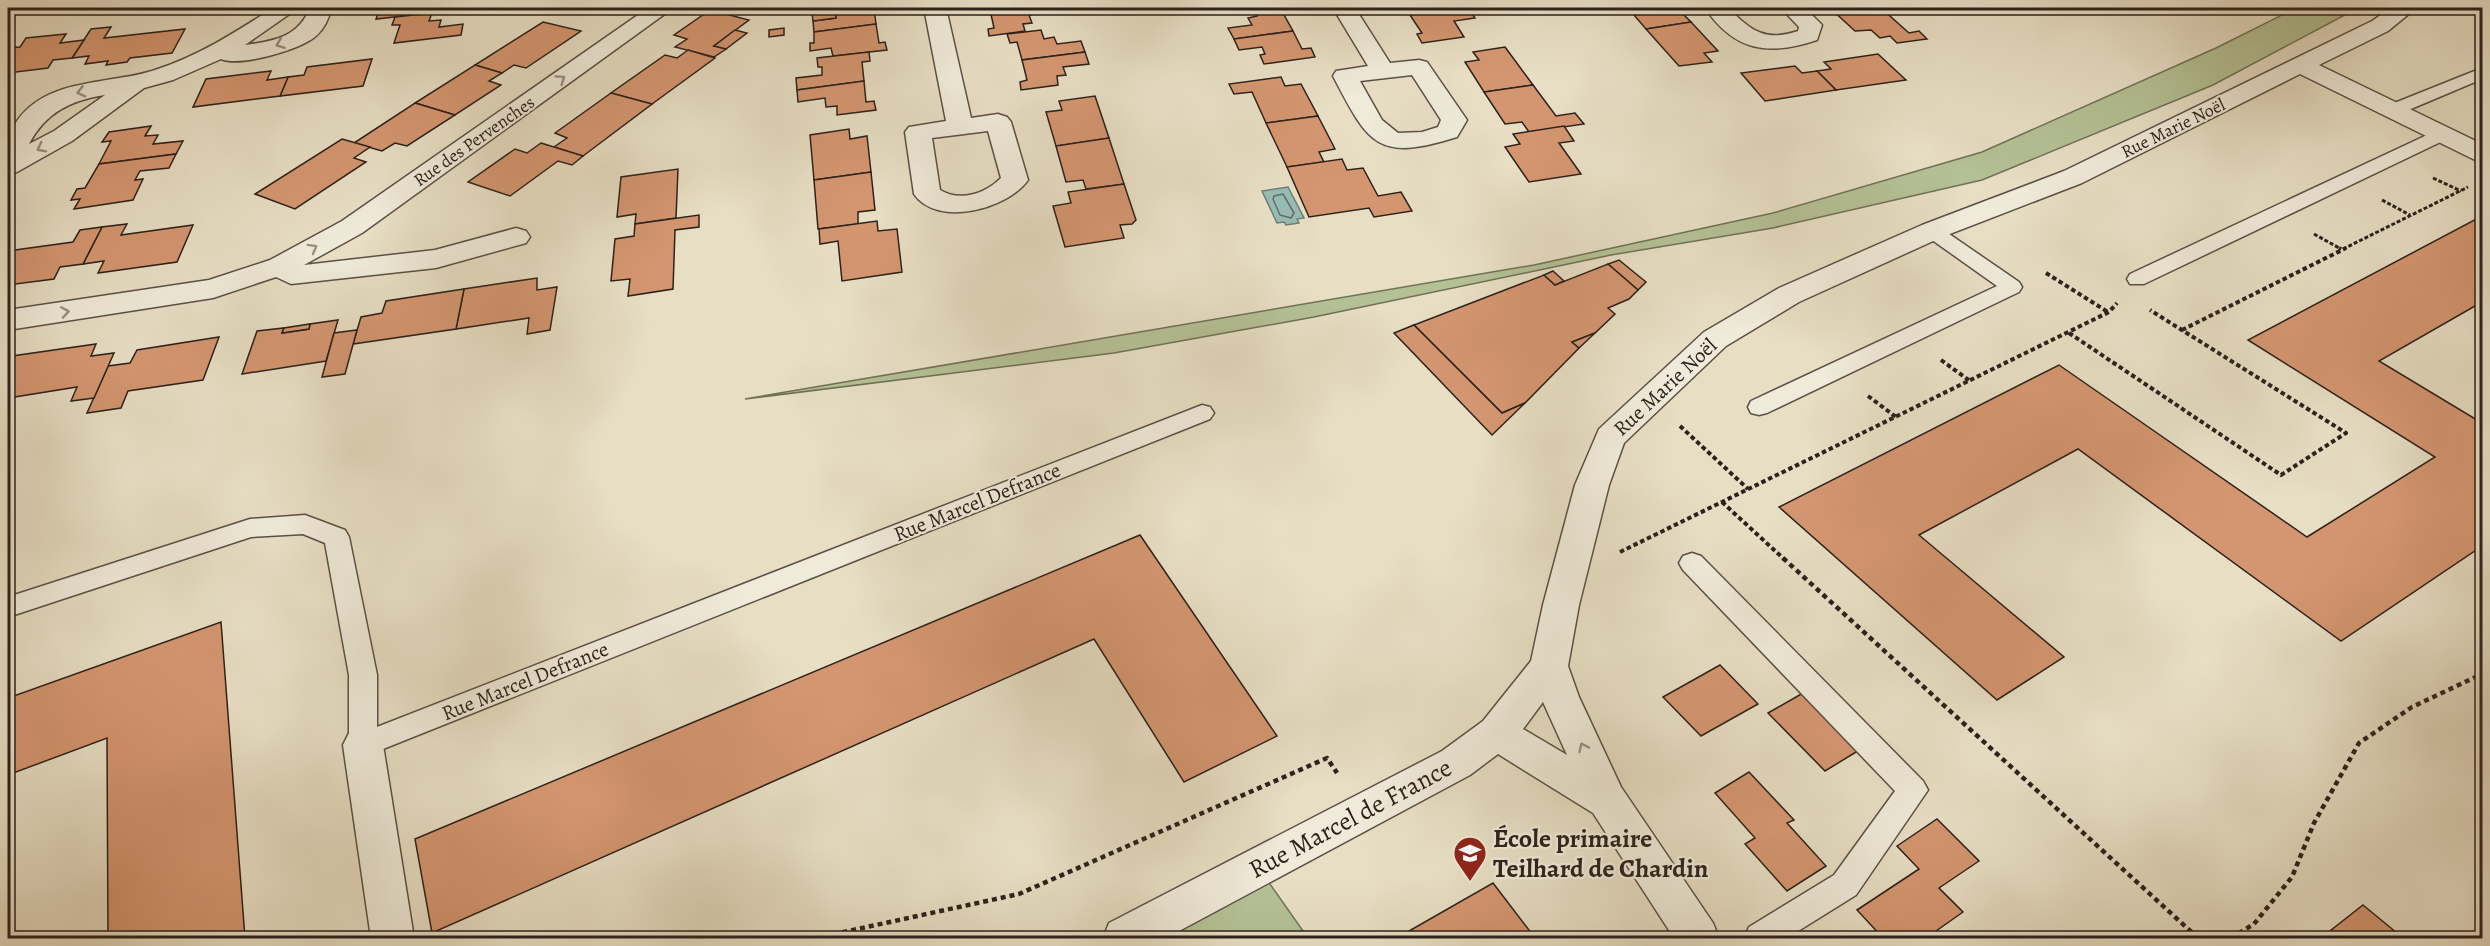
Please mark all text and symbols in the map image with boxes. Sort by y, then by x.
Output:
one-way arrow [275,37,286,50]
one-way arrow [554,75,565,86]
one-way arrow [76,85,87,97]
street label: Rue des Pervenches [409,90,539,192]
street label: Rue Marie Noël [2117,92,2230,164]
one-way arrow [37,140,48,152]
one-way arrow [307,244,317,255]
one-way arrow [61,306,70,318]
street label: Rue Marie Noël [1607,332,1723,442]
street label: Rue Marcel Defrance [889,456,1065,548]
street label: Rue Marcel Defrance [437,635,613,727]
one-way arrow [1578,742,1590,753]
street label: Rue Marcel de France [1243,750,1458,887]
place label: École primaire Teilhard de Chardin [1493,821,1709,886]
school or university icon: École primaire Teilhard de Chardin [1452,835,1488,882]

